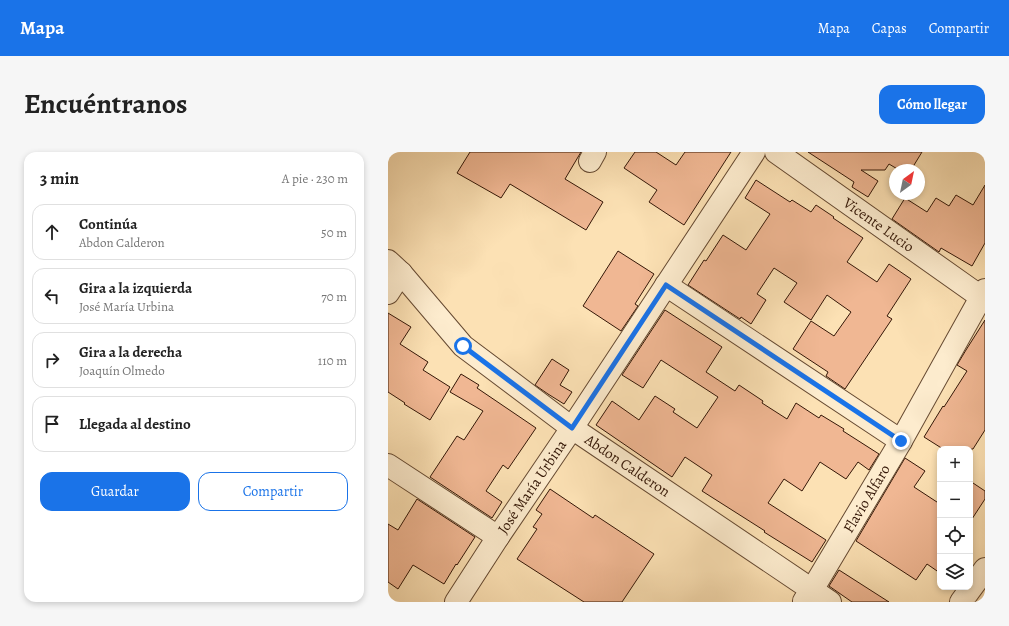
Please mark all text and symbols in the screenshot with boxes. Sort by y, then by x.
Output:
text: Mapa [20,15,64,41]
text: Mapa [818,19,850,38]
text: Capas [872,19,907,38]
text: Compartir [929,19,989,38]
text: Encuéntranos [24,85,188,123]
button: Cómo llegar [879,85,985,124]
north arrow [889,164,925,200]
text: 3 min [40,167,79,190]
text: A pie · 230 m [282,170,348,187]
street label: Vicente Lucio [839,192,918,257]
text: Continúa [79,214,137,234]
icon: ahead [41,221,63,243]
text: 50 m [321,224,347,241]
text: Abdon Calderon [79,234,165,251]
text: Gira a la izquierda [79,278,192,298]
icon: left [41,285,63,307]
text: 70 m [321,288,347,305]
text: José María Urbina [79,298,174,315]
route start [454,337,472,355]
text: Gira a la derecha [79,342,182,362]
icon: right [41,349,63,371]
text: 110 m [318,352,347,369]
text: Joaquín Olmedo [79,362,165,379]
icon: arrive [41,413,63,435]
text: Llegada al destino [79,414,191,434]
street label: Abdon Calderon [580,429,674,502]
route end [892,432,910,450]
street label: José María Urbina [493,436,571,538]
map controls [937,446,973,590]
button: + [937,446,973,482]
street label: Flavio Alfaro [838,461,895,537]
button: Guardar [40,472,190,511]
button: Compartir [198,472,348,511]
button: − [937,482,973,518]
button: locate [937,518,973,554]
button: layers [937,554,973,590]

